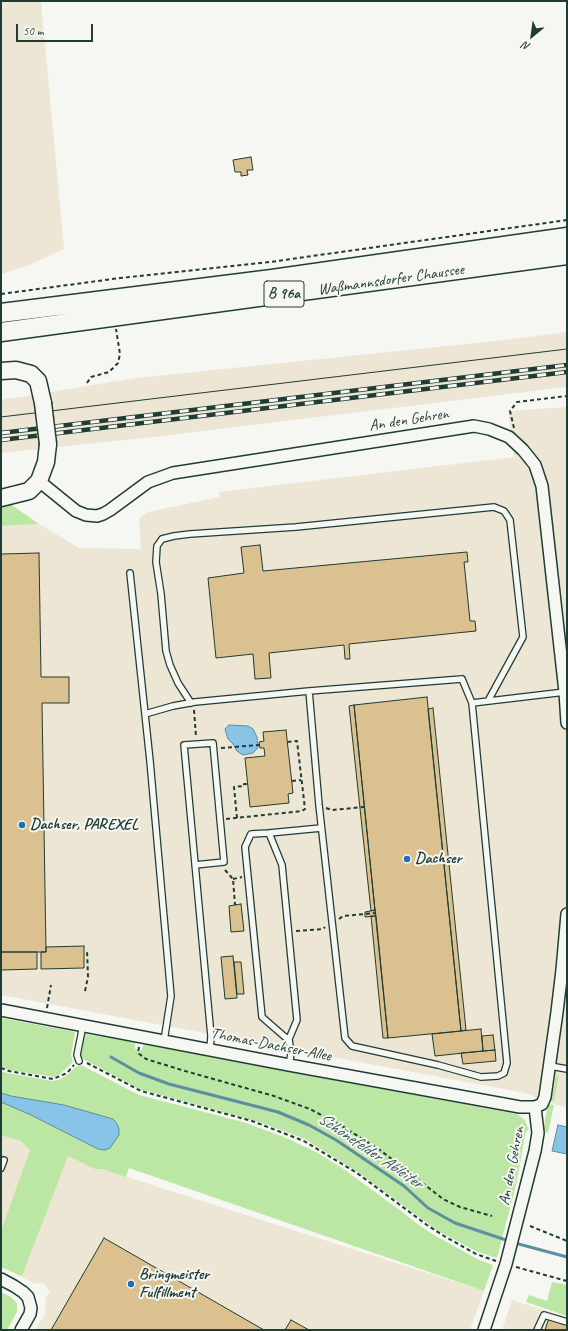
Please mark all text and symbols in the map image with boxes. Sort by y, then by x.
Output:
scale bar [18,16,95,42]
north arrow [512,16,552,56]
text: 50 m [23,23,43,39]
text: N [520,39,533,54]
street label: Waßmannsdorfer Chaussee [317,260,465,300]
road number: B 96a [264,281,304,307]
street label: An den Gehren [368,404,450,436]
place label: Dachser, PAREXEL [30,815,138,835]
marker: Dachser, PAREXEL [17,820,27,830]
place label: Dachser [415,849,461,869]
marker: Dachser [402,854,412,864]
street label: Thomas-Dachser-Allee [209,1024,333,1066]
water label: Schönefelder Ableiter [314,1109,426,1193]
street label: An den Gehren [495,1125,529,1207]
place label: Bringmeister Fulfillment [139,1265,209,1303]
marker: Bringmeister Fulfillment [126,1279,136,1289]

